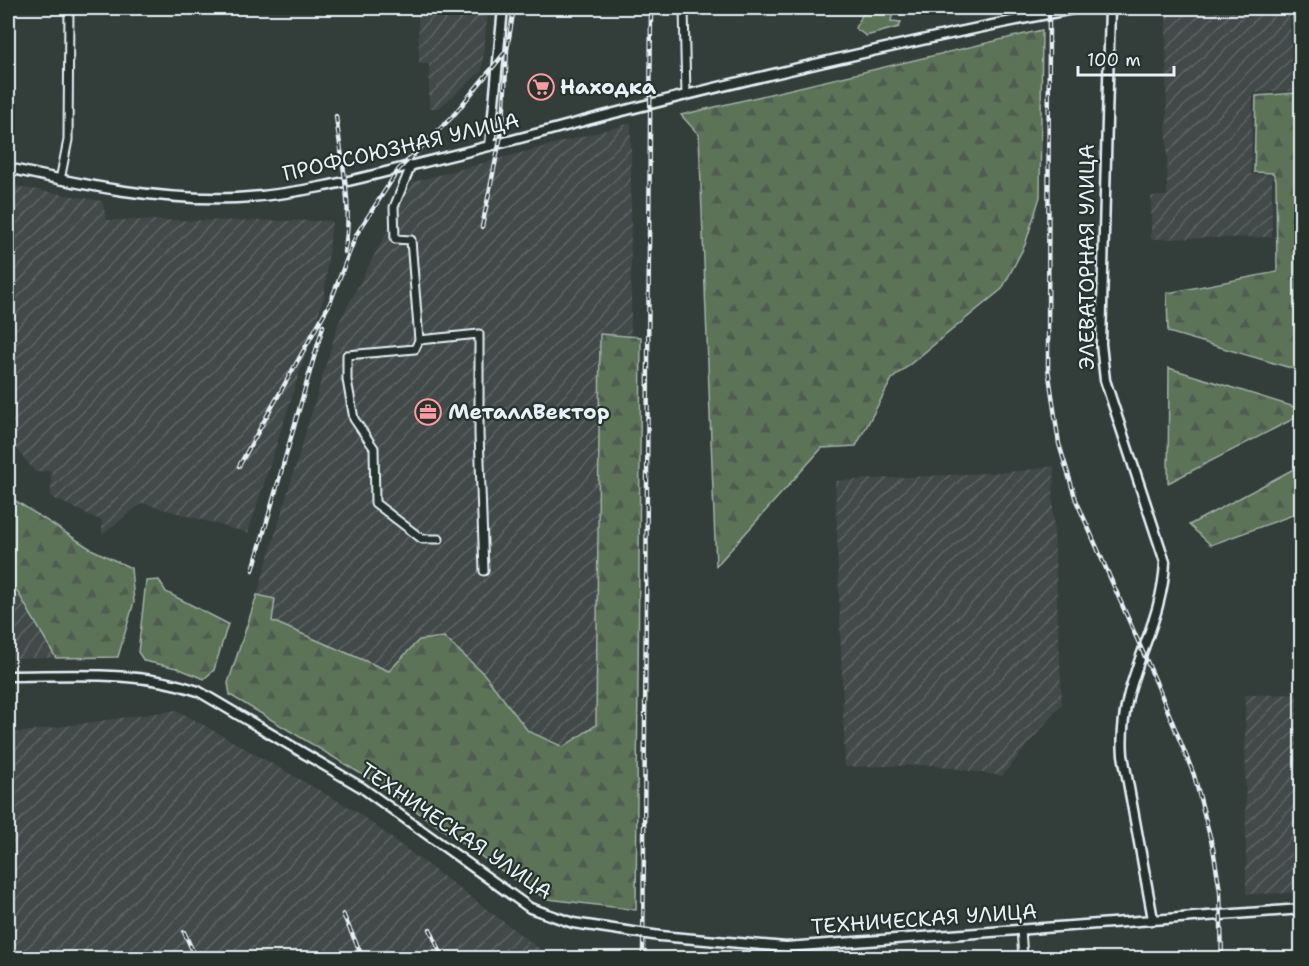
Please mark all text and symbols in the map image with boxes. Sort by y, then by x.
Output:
scale bar [1078,39,1174,77]
text: 100 m [1087,48,1141,72]
supermarket icon: Находка [526,72,556,102]
place label: Находка [560,73,657,101]
street label: ПРОФСОЮЗНАЯ УЛИЦА [280,106,522,188]
street label: ЭЛЕВАТОРНАЯ УЛИЦА [1073,144,1101,370]
office icon: МеталлВектор [413,397,443,427]
place label: МеталлВектор [448,398,610,426]
street label: ТЕХНИЧЕСКАЯ УЛИЦА [354,756,558,906]
street label: ТЕХНИЧЕСКАЯ УЛИЦА [810,897,1038,941]

